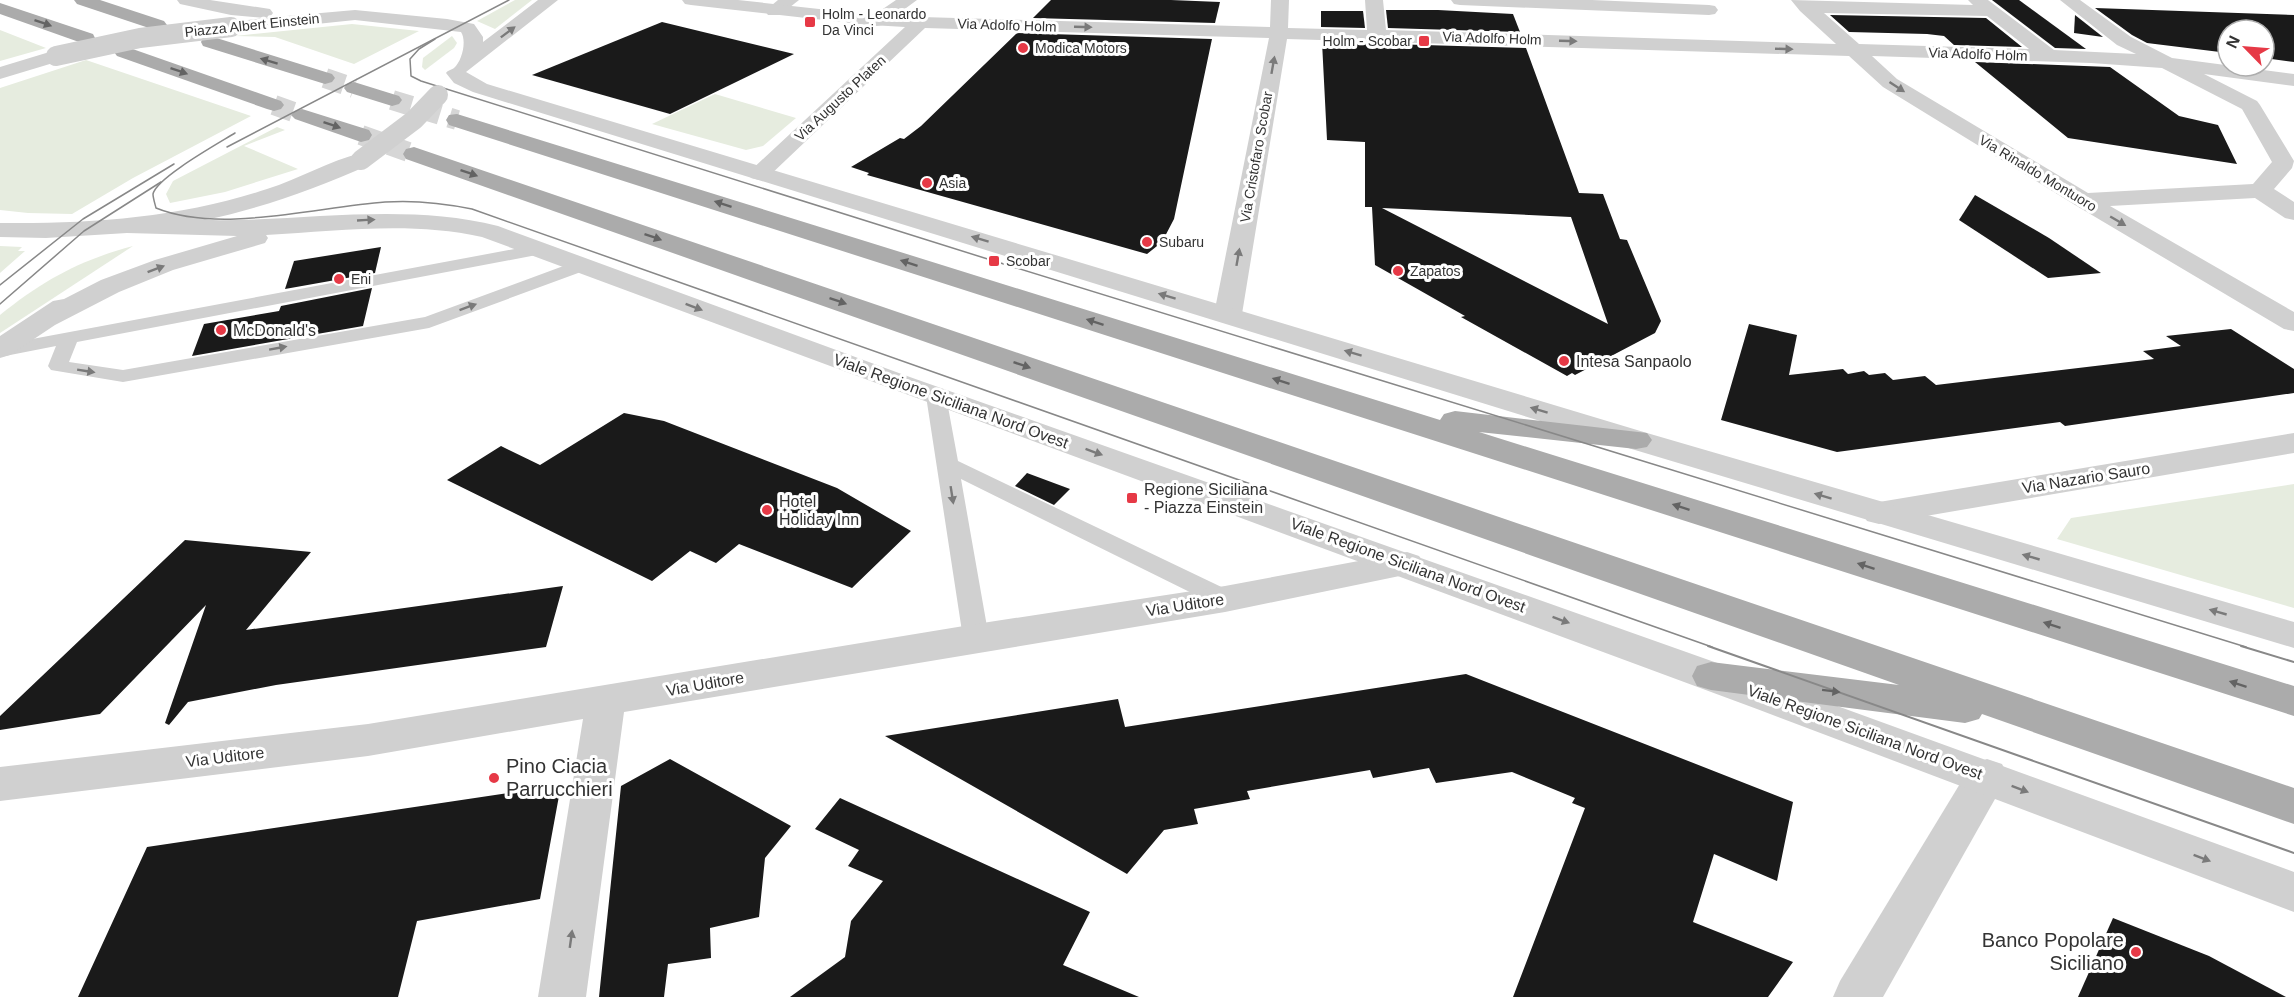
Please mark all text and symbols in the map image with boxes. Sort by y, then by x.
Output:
place label: Holm - Leonardo Da Vinci [822,6,926,38]
street label: Piazza Albert Einstein [184,10,320,40]
marker: Holm - Leonardo Da Vinci [803,15,817,29]
street label: Via Adolfo Holm [957,15,1057,35]
north arrow [2216,18,2276,78]
one-way arrow [34,19,52,29]
one-way arrow [1073,23,1092,32]
one-way arrow [500,25,516,38]
street label: Via Adolfo Holm [1442,28,1542,48]
place label: Holm - Scobar [1323,33,1412,49]
text: N [2223,33,2243,51]
marker: Holm - Scobar [1417,34,1431,48]
one-way arrow [1559,36,1578,46]
place label: Modica Motors [1035,40,1127,56]
marker: Modica Motors [1016,41,1030,55]
one-way arrow [1775,44,1794,53]
street label: Via Adolfo Holm [1928,44,2028,64]
street label: Via Augusto Platen [791,52,889,144]
one-way arrow [1269,55,1278,74]
one-way arrow [260,56,278,65]
one-way arrow [170,67,188,77]
one-way arrow [1889,81,1905,92]
street label: Via Cristofaro Scobar [1237,90,1275,224]
one-way arrow [323,120,341,130]
street label: Via Rinaldo Montuoro [1976,132,2100,215]
one-way arrow [460,168,478,178]
place label: Asia [939,175,966,191]
marker: Asia [920,176,934,190]
one-way arrow [714,199,732,208]
one-way arrow [2110,215,2126,226]
one-way arrow [356,216,375,225]
one-way arrow [644,232,662,242]
one-way arrow [971,234,989,243]
place label: Subaru [1159,234,1204,250]
marker: Subaru [1140,235,1154,249]
one-way arrow [1234,247,1243,266]
place label: Scobar [1006,253,1051,269]
marker: Scobar [987,254,1001,268]
one-way arrow [900,258,918,267]
one-way arrow [147,263,165,273]
place label: Zapatos [1410,263,1461,279]
marker: Zapatos [1391,264,1405,278]
place label: Eni [351,271,371,287]
marker: Eni [332,272,346,286]
one-way arrow [1158,291,1176,300]
one-way arrow [829,296,847,306]
one-way arrow [460,302,478,312]
one-way arrow [685,302,703,312]
one-way arrow [1086,317,1104,326]
place label: McDonald's [233,322,316,339]
marker: McDonald's [214,323,228,337]
one-way arrow [269,344,288,353]
one-way arrow [1344,348,1362,357]
street label: Viale Regione Siciliana Nord Ovest [831,350,1071,452]
place label: Intesa Sanpaolo [1576,353,1692,370]
marker: Intesa Sanpaolo [1557,354,1571,368]
one-way arrow [1013,360,1031,370]
one-way arrow [77,366,96,375]
one-way arrow [1272,375,1290,385]
one-way arrow [1530,405,1548,414]
one-way arrow [1085,448,1103,458]
street label: Via Nazario Sauro [2021,459,2151,497]
place label: Regione Siciliana - Piazza Einstein [1144,481,1268,516]
one-way arrow [948,486,957,505]
marker: Regione Siciliana - Piazza Einstein [1125,491,1139,505]
one-way arrow [1814,491,1832,500]
place label: Hotel Holiday Inn [779,493,859,528]
one-way arrow [1672,502,1690,511]
marker: Hotel Holiday Inn [760,503,774,517]
street label: Viale Regione Siciliana Nord Ovest [1288,514,1528,616]
one-way arrow [2022,552,2040,561]
one-way arrow [1857,561,1875,570]
street label: Via Uditore [1145,590,1225,620]
one-way arrow [2209,607,2227,616]
one-way arrow [1552,616,1570,626]
one-way arrow [2043,620,2061,629]
street label: Via Uditore [665,669,745,699]
one-way arrow [2229,678,2247,688]
street label: Viale Regione Siciliana Nord Ovest [1745,681,1985,783]
one-way arrow [1822,686,1841,696]
street label: Via Uditore [185,744,265,770]
place label: Pino Ciacia Parrucchieri [506,755,613,800]
marker: Pino Ciacia Parrucchieri [487,771,501,785]
one-way arrow [2011,784,2029,794]
one-way arrow [2194,853,2212,863]
place label: Banco Popolare Siciliano [1982,929,2124,974]
one-way arrow [566,930,575,949]
marker: Banco Popolare Siciliano [2129,945,2143,959]

